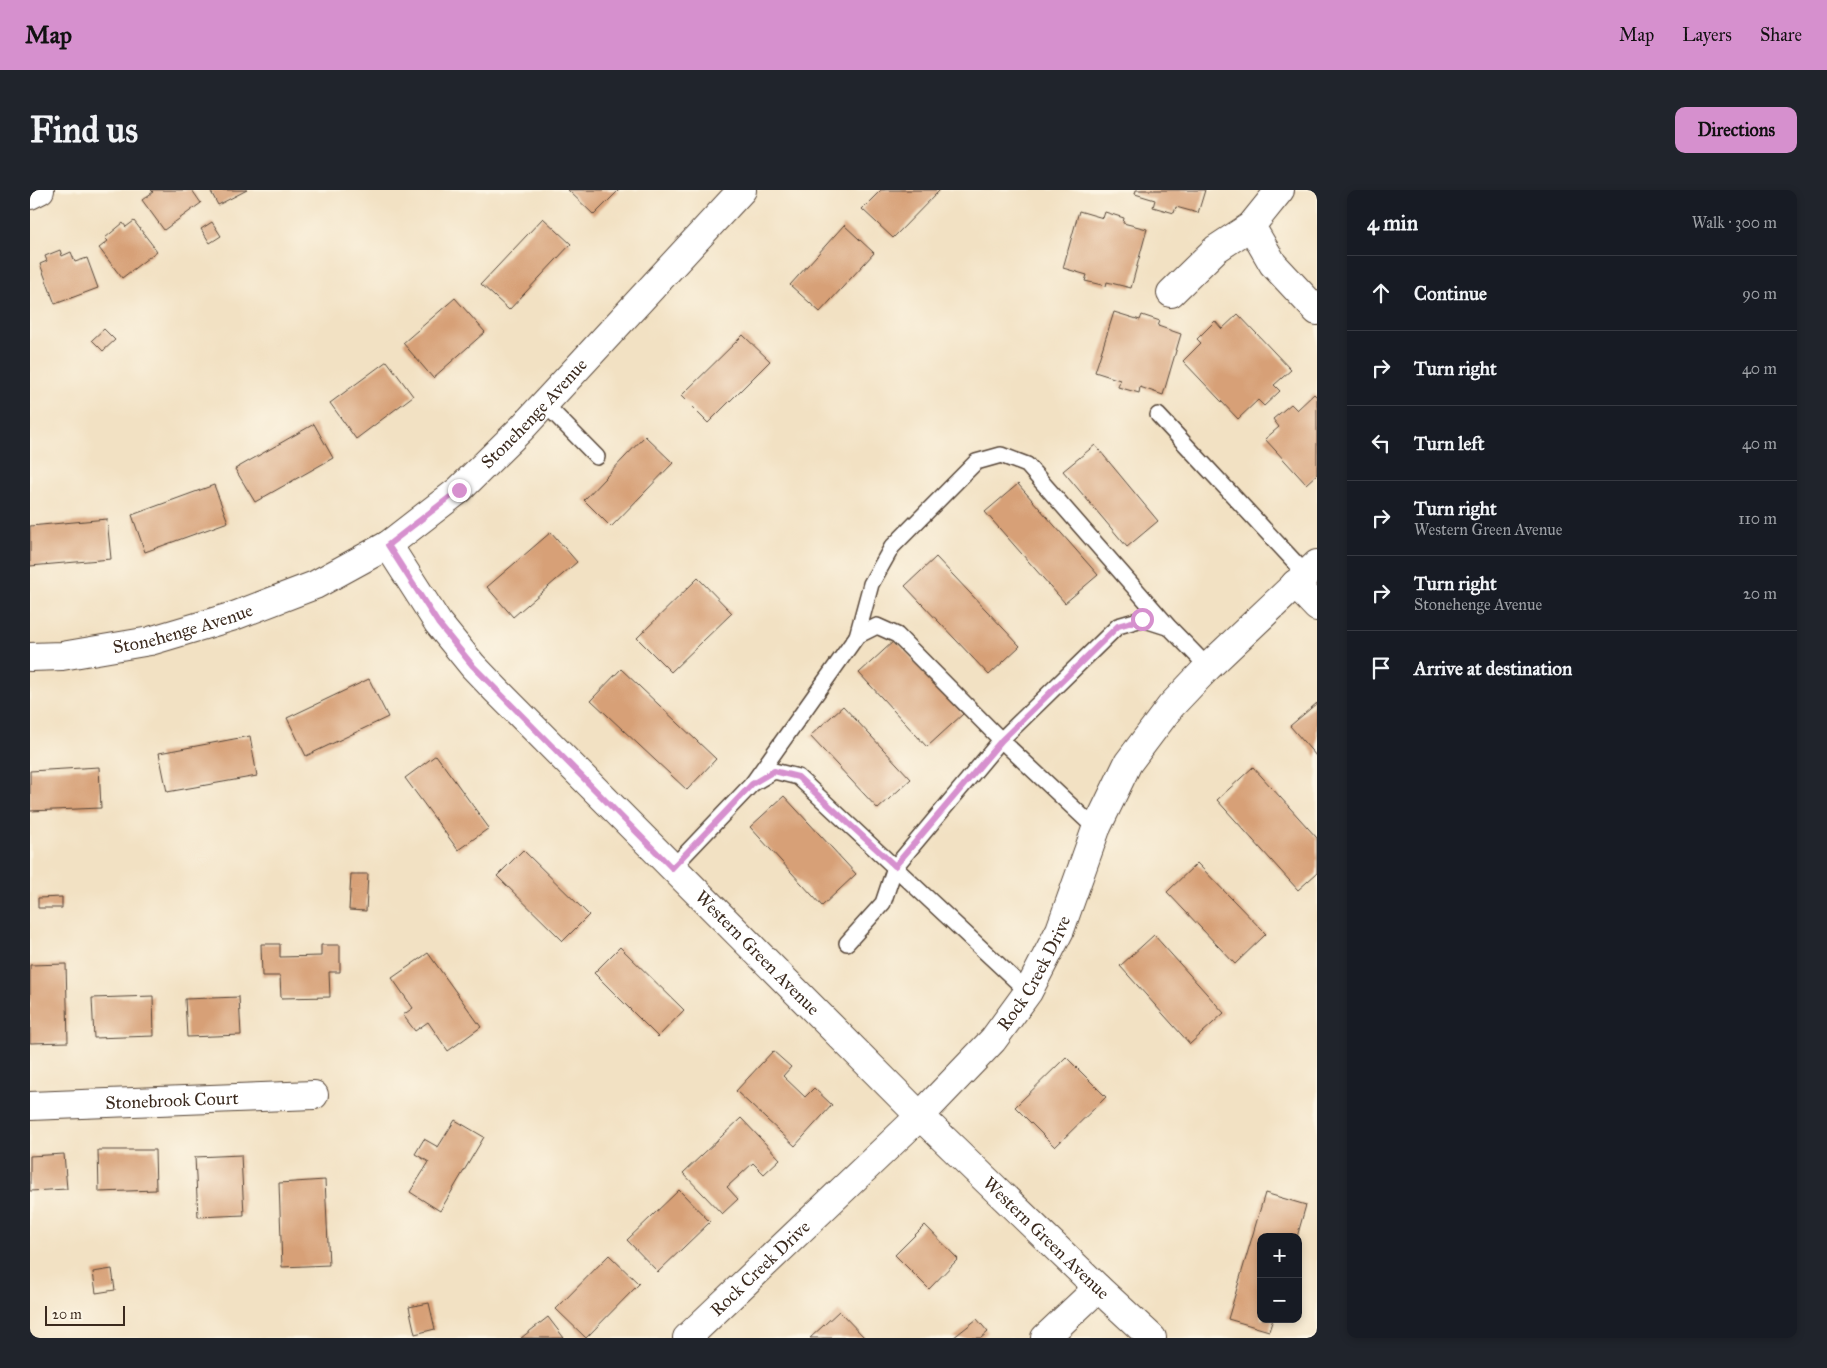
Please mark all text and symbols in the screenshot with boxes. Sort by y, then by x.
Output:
text: Map [25,20,72,50]
text: Map [1619,24,1654,46]
text: Layers [1682,24,1732,46]
text: Share [1760,24,1802,46]
button: Directions [1675,107,1797,153]
text: Find us [30,109,138,152]
text: 4 min [1367,210,1418,236]
text: Walk · 300 m [1692,213,1777,232]
icon: ahead [1367,279,1395,307]
text: Continue [1414,282,1487,305]
text: 90 m [1742,284,1777,303]
street label: Stonehenge Avenue [476,354,592,473]
icon: right [1367,354,1395,382]
text: Turn right [1414,357,1497,380]
text: 40 m [1742,359,1777,378]
icon: left [1367,429,1395,457]
text: Turn left [1414,432,1484,455]
text: 40 m [1742,434,1777,453]
route end [448,479,471,502]
text: Turn right [1414,497,1497,520]
icon: right [1367,504,1395,532]
text: 110 m [1738,509,1777,528]
text: Western Green Avenue [1414,520,1563,539]
text: Turn right [1414,572,1497,595]
icon: right [1367,579,1395,607]
text: 20 m [1743,584,1777,603]
text: Stonehenge Avenue [1414,595,1542,614]
street label: Stonehenge Avenue [111,599,256,658]
route start [1131,608,1154,631]
icon: arrive [1367,654,1395,682]
text: Arrive at destination [1414,657,1572,680]
street label: Western Green Avenue [691,886,824,1020]
street label: Rock Creek Drive [992,913,1075,1035]
street label: Stonebrook Court [105,1087,240,1114]
street label: Western Green Avenue [979,1172,1114,1304]
street label: Rock Creek Drive [706,1216,815,1321]
map controls [1257,1233,1302,1323]
button: + [1257,1233,1302,1278]
button: − [1257,1278,1302,1323]
scale bar [45,1303,125,1326]
text: 20 m [52,1306,82,1323]

